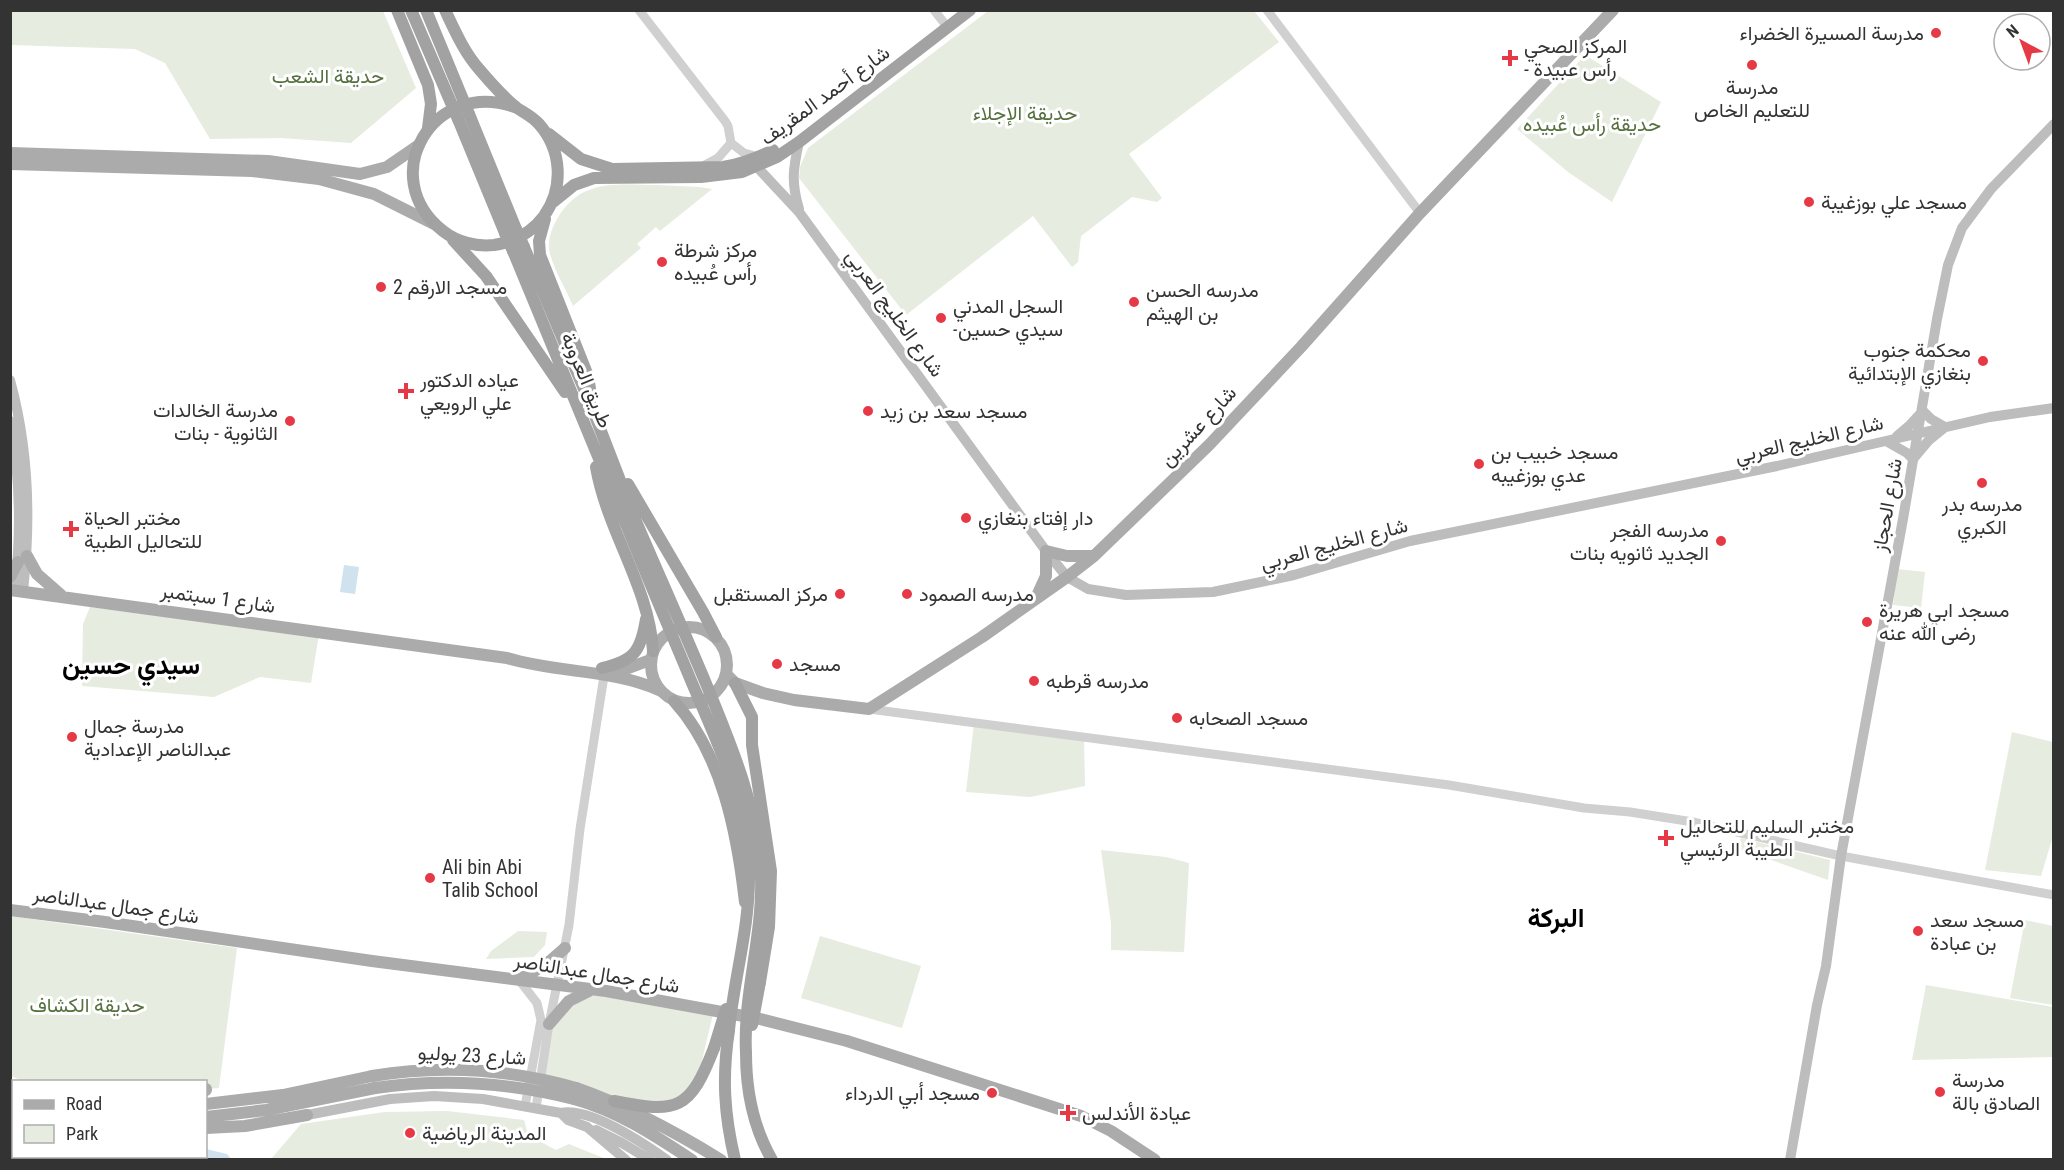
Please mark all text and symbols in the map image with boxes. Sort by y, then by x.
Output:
north arrow [1992,12,2052,72]
place label: مدرسة المسيرة الخضراء [1740,21,1924,46]
text: N [2003,21,2022,41]
marker: مدرسة المسيرة الخضراء [1929,26,1943,40]
place label: المركز الصحي - رأس عبيدة [1524,34,1627,82]
street label: شارع أحمد المقريف [756,40,895,152]
marker: المركز الصحي - رأس عبيدة [1501,49,1519,67]
marker: مدرسة للتعليم الخاص [1745,58,1759,72]
park label: حديقة الشعب [272,64,384,88]
place label: مدرسة للتعليم الخاص [1694,75,1810,123]
park label: حديقة الإجلاء [973,101,1077,126]
park label: حديقة رأس عُبيده [1523,112,1661,137]
place label: مسجد علي بوزغيبة [1821,190,1967,219]
marker: مسجد علي بوزغيبة [1802,195,1816,209]
place label: مركز شرطة رأس عُبيده [674,238,757,286]
street label: شارع الخليج العربي [837,245,949,384]
marker: مركز شرطة رأس عُبيده [655,255,669,269]
place label: مسجد الارقم 2 [393,275,507,300]
place label: مدرسه الحسن بن الهيثم [1146,278,1259,326]
marker: مسجد الارقم 2 [374,280,388,294]
place label: السجل المدني -سيدي حسين [953,294,1063,346]
marker: مدرسه الحسن بن الهيثم [1127,295,1141,309]
marker: السجل المدني -سيدي حسين [934,311,948,325]
street label: طريق العروبة [555,329,618,432]
place label: محكمة جنوب بنغازي الإبتدائية [1848,338,1971,390]
marker: محكمة جنوب بنغازي الإبتدائية [1976,354,1990,368]
place label: عياده الدكتور علي الرويعي [419,368,519,420]
street label: شارع عشرين [1155,381,1243,473]
marker: عياده الدكتور علي الرويعي [397,382,415,400]
place label: مدرسة الخالدات الثانوية - بنات [153,398,278,446]
place label: مسجد سعد بن زيد [880,399,1027,424]
marker: مسجد سعد بن زيد [861,404,875,418]
street label: شارع الخليج العربي [1732,410,1887,473]
marker: مدرسة الخالدات الثانوية - بنات [283,414,297,428]
place label: مسجد خبيب بن عدي بوزغيبه [1491,440,1619,492]
street label: شارع الحجاز [1867,456,1909,555]
marker: مسجد خبيب بن عدي بوزغيبه [1472,457,1486,471]
marker: مدرسه بدر الكبري [1975,476,1989,490]
place label: مدرسه بدر الكبري [1941,492,2022,544]
place label: مختبر الحياة للتحاليل الطبية [84,506,202,553]
place label: دار إفتاء بنغازي [978,506,1093,535]
marker: دار إفتاء بنغازي [959,511,973,525]
street label: شارع الخليج العربي [1258,513,1412,580]
place label: مدرسه الفجر الجديد ثانويه بنات [1570,518,1709,566]
marker: مختبر الحياة للتحاليل الطبية [62,520,80,538]
marker: مدرسه الفجر الجديد ثانويه بنات [1714,534,1728,548]
street label: شارع 1 سبتمبر [158,578,277,620]
place label: مركز المستقبل [714,582,828,607]
place label: مدرسه الصمود [919,582,1034,607]
marker: مركز المستقبل [833,587,847,601]
marker: مدرسه الصمود [900,587,914,601]
place label: مسجد ابي هريرة رضى الله عنه [1879,598,2009,646]
marker: مسجد ابي هريرة رضى الله عنه [1860,615,1874,629]
district label: سيدي حسين [62,650,200,687]
place label: مسجد [789,652,841,676]
marker: مسجد [770,657,784,671]
place label: مدرسه قرطبه [1046,669,1149,694]
marker: مدرسه قرطبه [1027,674,1041,688]
place label: مسجد الصحابه [1189,706,1308,730]
marker: مسجد الصحابه [1170,711,1184,725]
place label: مدرسة جمال عبدالناصر الإعدادية [84,714,231,762]
marker: مدرسة جمال عبدالناصر الإعدادية [65,730,79,744]
place label: مختبر السليم للتحاليل الطيبة الرئيسي [1680,814,1854,866]
marker: مختبر السليم للتحاليل الطيبة الرئيسي [1657,829,1675,847]
place label: Ali bin Abi Talib School [442,855,538,902]
marker: Ali bin Abi Talib School [423,871,437,885]
street label: شارع جمال عبدالناصر [30,881,200,930]
district label: البركة [1527,903,1585,934]
place label: مسجد سعد بن عبادة [1930,908,2024,955]
marker: مسجد سعد بن عبادة [1911,924,1925,938]
street label: شارع جمال عبدالناصر [511,948,681,1000]
park label: حديقة الكشاف [29,993,145,1017]
street label: شارع 23 يوليو [417,1040,527,1072]
place label: مدرسة الصادق بالة [1952,1068,2040,1115]
legend [12,1080,207,1158]
place label: مسجد أبي الدرداء [845,1081,980,1110]
marker: مدرسة الصادق بالة [1933,1085,1947,1099]
marker: مسجد أبي الدرداء [985,1086,999,1100]
text: Road [66,1093,102,1114]
place label: عيادة الأندلس [1082,1101,1191,1125]
marker: عيادة الأندلس [1059,1104,1077,1122]
place label: المدينة الرياضية [422,1121,546,1146]
text: Park [66,1123,98,1144]
marker: المدينة الرياضية [403,1126,417,1140]

